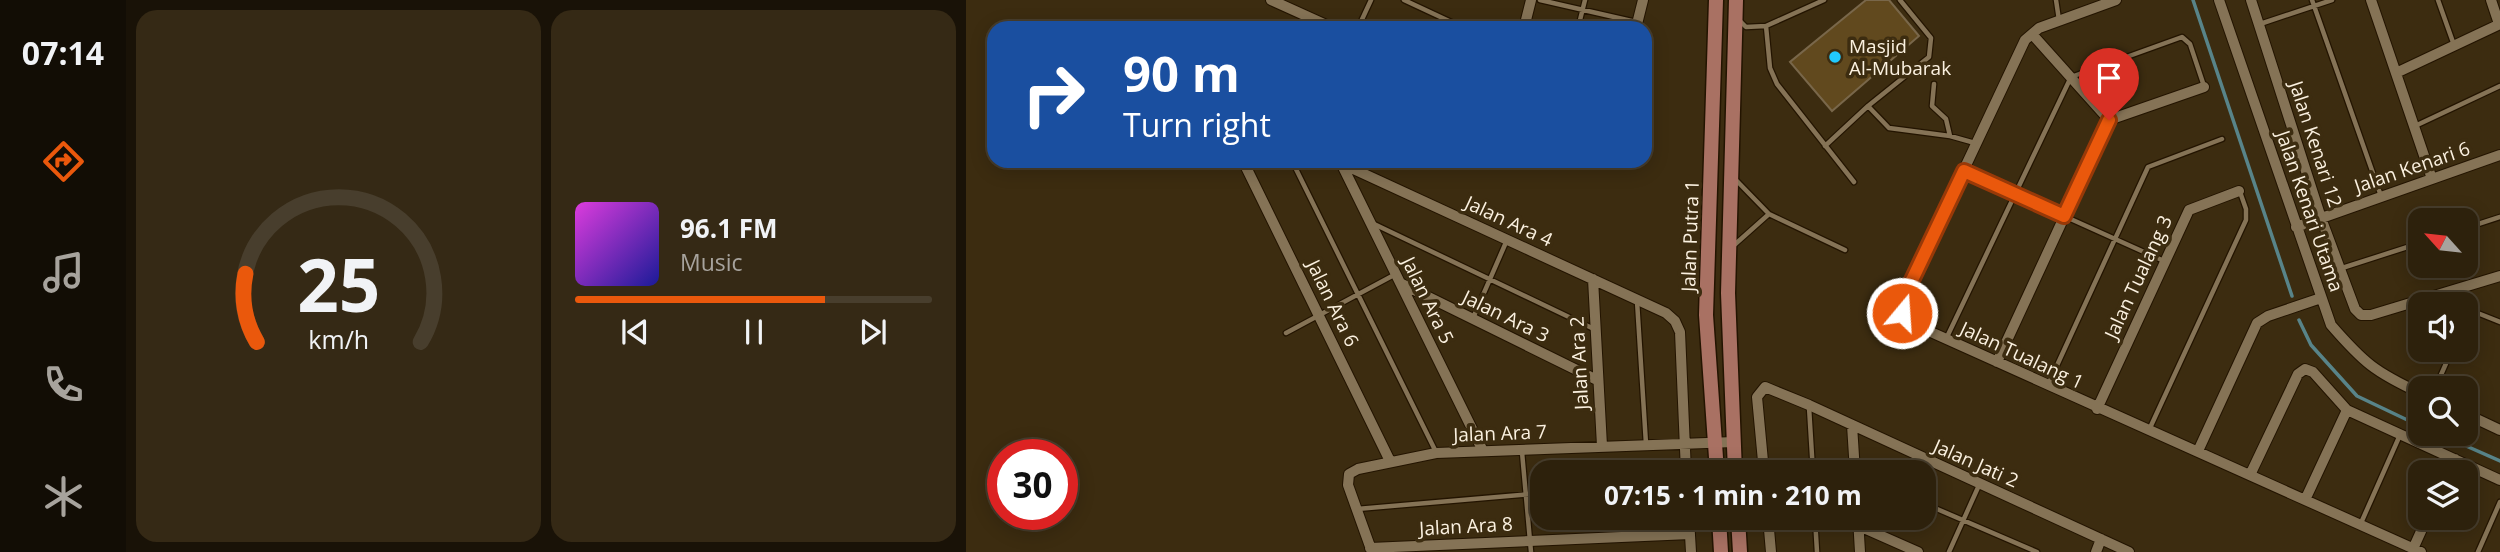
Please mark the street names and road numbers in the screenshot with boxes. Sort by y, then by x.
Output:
street label: Jalan Kenari 12 [2283,76,2349,210]
street label: Jalan Kenari Utama [2270,125,2350,295]
street label: Jalan Kenari 6 [2349,135,2473,200]
street label: Jalan Putra 1 [1675,180,1705,294]
street label: Jalan Ara 4 [1459,189,1557,253]
street label: Jalan Tualang 3 [2097,211,2178,345]
street label: Jalan Ara 5 [1395,250,1460,348]
street label: Jalan Ara 6 [1300,253,1365,351]
street label: Jalan Ara 3 [1456,283,1554,348]
street label: Jalan Tualang 1 [1954,314,2088,395]
street label: Jalan Ara 2 [1564,316,1595,412]
street label: Jalan Ara 7 [1451,418,1547,448]
street label: Jalan Jati 2 [1927,432,2023,493]
street label: Jalan Ara 8 [1417,511,1513,542]

